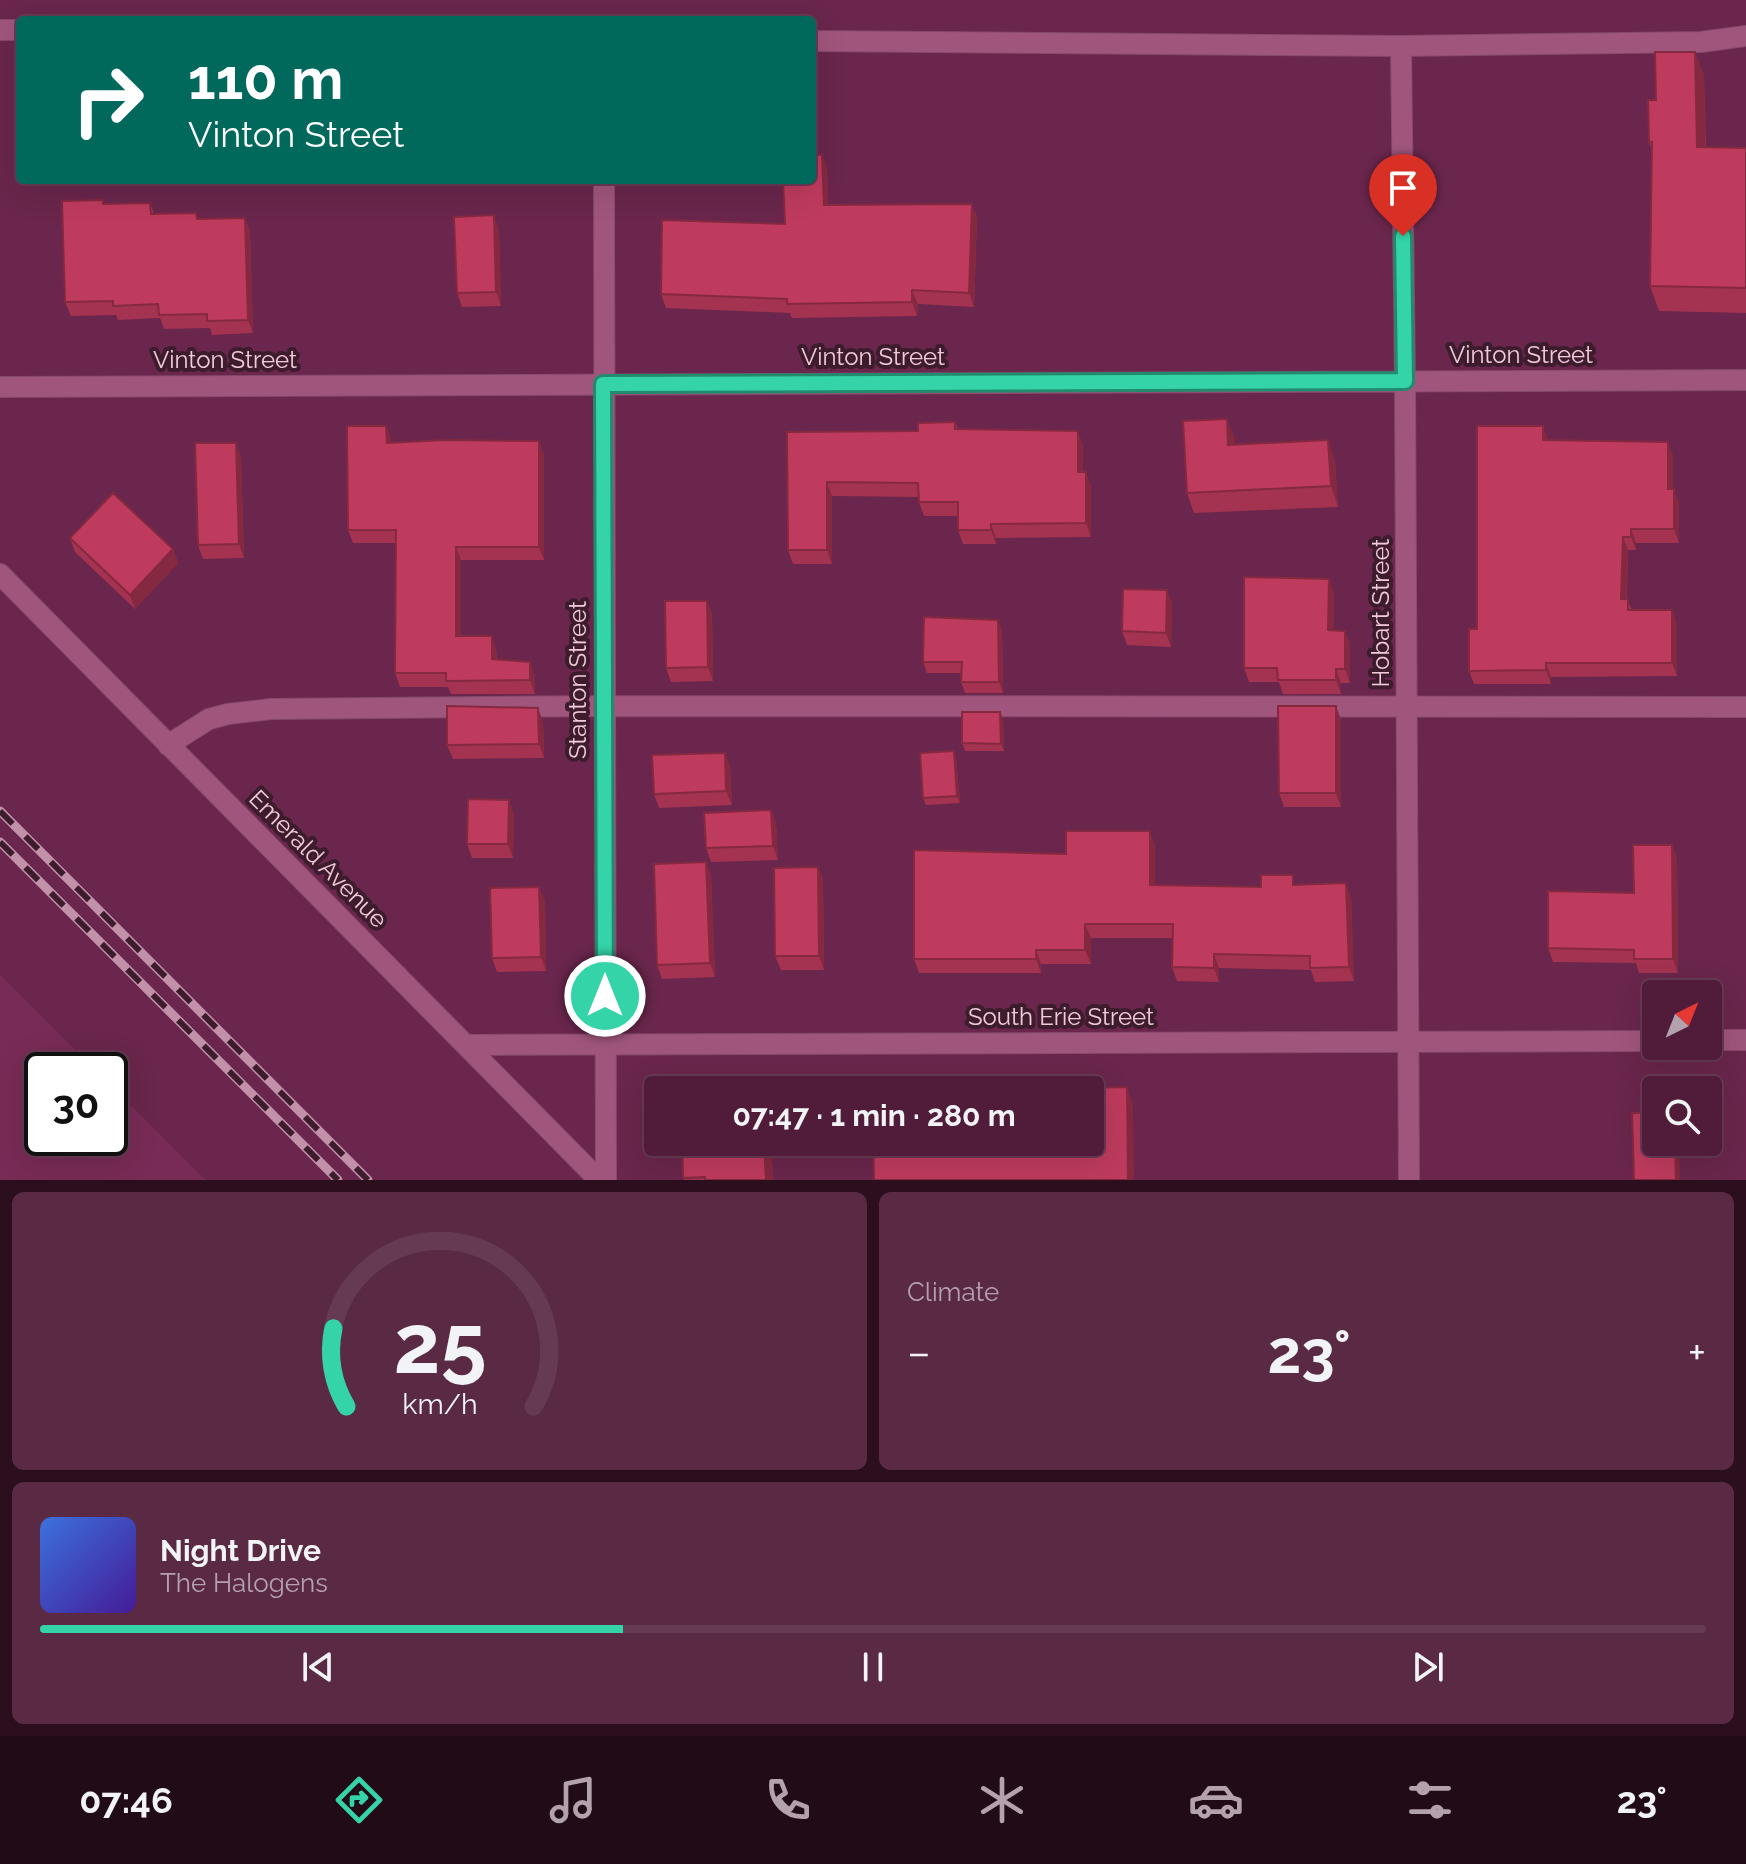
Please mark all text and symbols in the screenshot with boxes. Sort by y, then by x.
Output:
text: 110 m [188,46,343,112]
icon: right [56,48,160,152]
text: Vinton Street [188,113,404,155]
pin [1369,154,1437,236]
icon: arrive [1381,166,1425,210]
street label: Vinton Street [1449,340,1593,369]
street label: Vinton Street [801,342,945,371]
street label: Vinton Street [153,345,297,374]
street label: Hobart Street [1366,539,1395,687]
street label: Stanton Street [563,601,592,759]
street label: Emerald Avenue [243,784,393,934]
position arrow [563,954,647,1038]
north arrow [1642,980,1722,1060]
map controls [1642,980,1722,1156]
street label: South Erie Street [968,1002,1154,1031]
speed limit sign: 30 [24,1052,128,1156]
button: search [1642,1076,1722,1156]
text: 07:47 · 1 min · 280 m [732,1098,1016,1133]
text: Climate [907,1277,999,1307]
text: 25 [393,1295,486,1392]
text: 23° [1267,1317,1351,1387]
text: − [907,1327,931,1378]
text: + [1688,1327,1706,1378]
text: km/h [402,1387,477,1421]
text: Night Drive [160,1533,321,1568]
text: The Halogens [160,1568,328,1598]
icon: previous [296,1645,340,1689]
icon: pause [851,1645,895,1689]
icon: next [1406,1645,1450,1689]
icon: directions [331,1772,387,1828]
icon: music [545,1772,601,1828]
icon: phone [760,1772,816,1828]
icon: climate [974,1772,1030,1828]
icon: car [1188,1772,1244,1828]
icon: filters [1402,1772,1458,1828]
text: 07:46 [79,1779,173,1821]
text: 23° [1617,1779,1667,1821]

